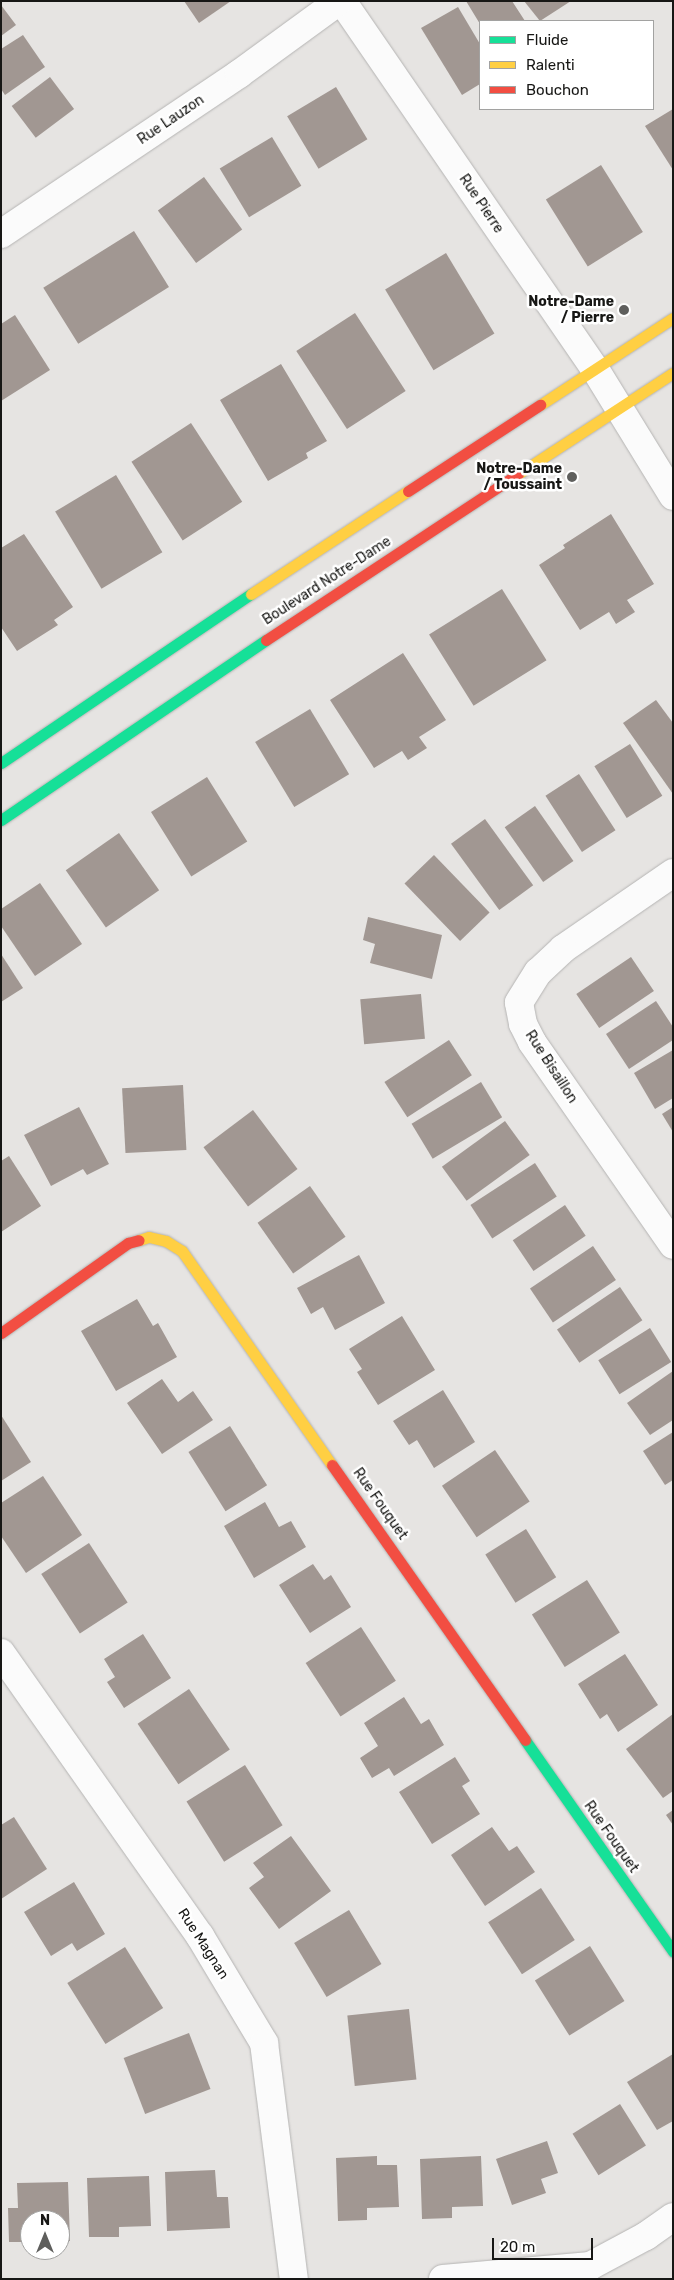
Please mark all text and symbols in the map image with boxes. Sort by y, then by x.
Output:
legend [479,20,654,110]
text: Fluide [526,31,568,49]
text: Ralenti [526,56,575,74]
text: Bouchon [526,81,589,99]
street label: Rue Lauzon [135,92,207,148]
street label: Rue Pierre [455,171,507,237]
place label: Notre-Dame / Pierre [528,294,614,326]
marker: Notre-Dame / Pierre [618,304,630,316]
place label: Notre-Dame / Toussaint [476,461,562,494]
marker: Notre-Dame / Toussaint [566,471,578,483]
street label: Boulevard Notre-Dame [260,533,394,629]
street label: Rue Bisaillon [521,1028,581,1106]
street label: Rue Fouquet [349,1465,411,1543]
street label: Rue Fouquet [580,1798,642,1876]
street label: Rue Magnan [174,1906,232,1982]
north arrow [20,2210,70,2260]
text: N [40,2212,50,2229]
scale bar [494,2228,595,2260]
text: 20 m [500,2238,535,2256]

